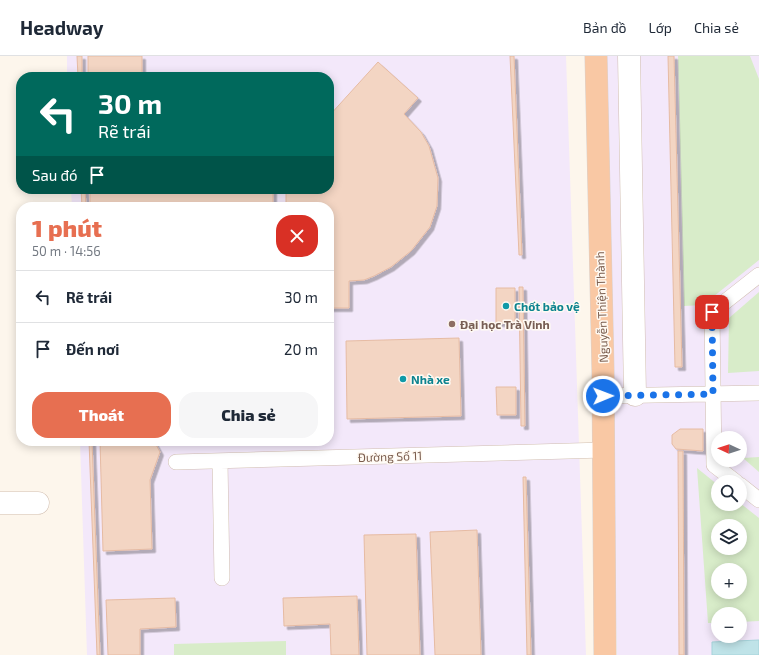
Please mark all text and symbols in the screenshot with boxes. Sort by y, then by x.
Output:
text: Headway [20,16,104,39]
text: Bản đồ [583,19,627,36]
text: Lớp [649,19,672,36]
text: Chia sẻ [694,19,739,36]
text: 30 m [98,86,162,120]
icon: left [32,88,84,140]
text: Rẽ trái [98,120,151,142]
icon: arrive [86,164,108,186]
text: Sau đó [32,166,78,184]
text: 1 phút [32,213,102,242]
button: close [276,215,318,257]
text: 50 m · 14:56 [32,243,101,259]
street label: Nguyễn Thiện Thành [592,251,611,363]
icon: left [32,286,54,308]
text: Rẽ trái [66,288,112,306]
text: 30 m [284,288,318,306]
pin [695,295,729,329]
place label: Chốt bảo vệ [514,299,580,313]
marker: Chốt bảo vệ [501,301,511,311]
icon: arrive [701,301,723,323]
place label: Đại học Trà Vinh [460,317,550,331]
marker: Đại học Trà Vinh [447,319,457,329]
icon: arrive [32,338,54,360]
text: Đến nơi [66,340,120,358]
text: 20 m [284,340,318,358]
place label: Nhà xe [411,372,450,386]
marker: Nhà xe [398,374,408,384]
position arrow [582,375,624,417]
button: Thoát [32,392,171,438]
button: Chia sẻ [179,392,318,438]
north arrow [711,431,747,467]
map controls [711,431,747,643]
street label: Đường Số 11 [358,448,422,464]
button: search [711,475,747,511]
button: layers [711,519,747,555]
button: + [711,563,747,599]
button: − [711,607,747,643]

